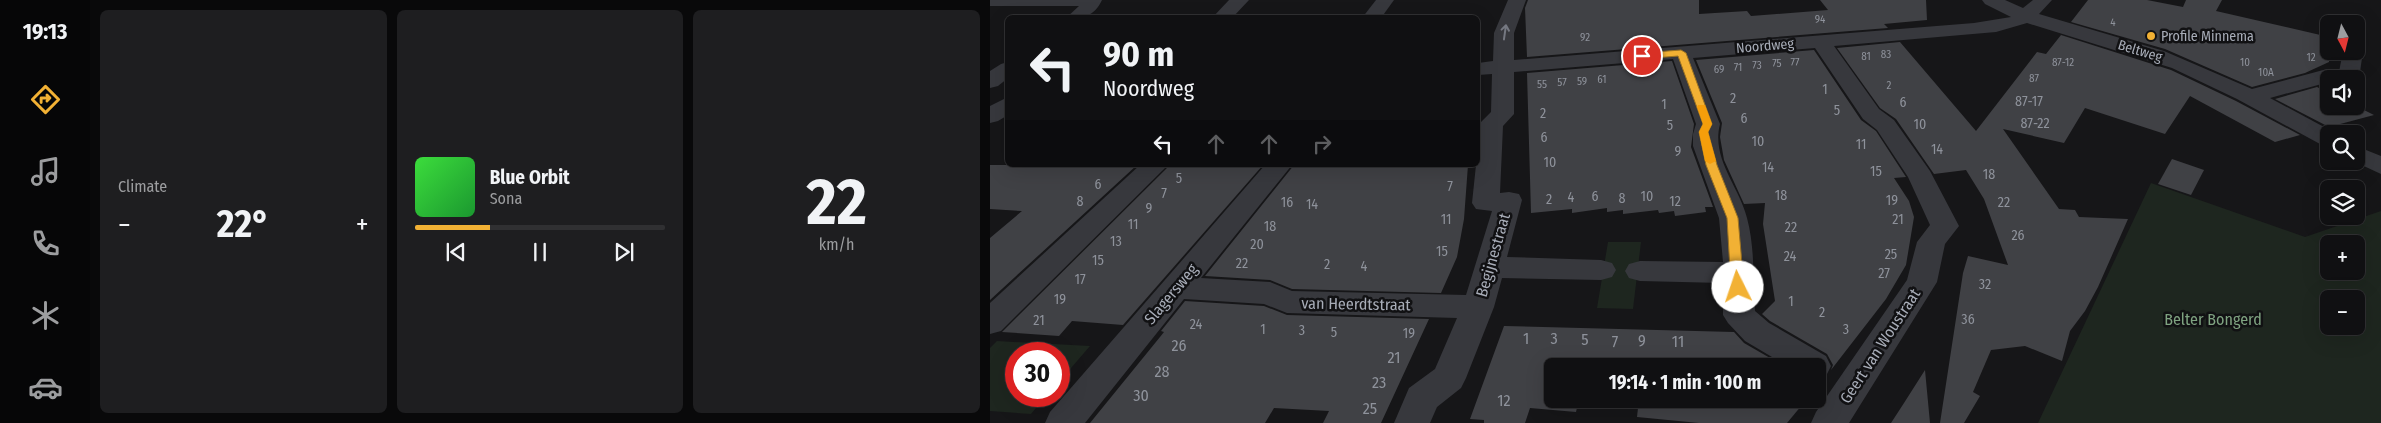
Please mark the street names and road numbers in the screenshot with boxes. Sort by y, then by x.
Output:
street label: Noordweg [1735,35,1795,57]
street label: Beltweg [2116,36,2165,66]
street label: Begijnestraat [1472,210,1514,299]
street label: Slagersweg [1140,260,1202,328]
street label: Geert van Woustraat [1836,284,1925,407]
street label: van Heerdtstraat [1301,294,1412,314]

